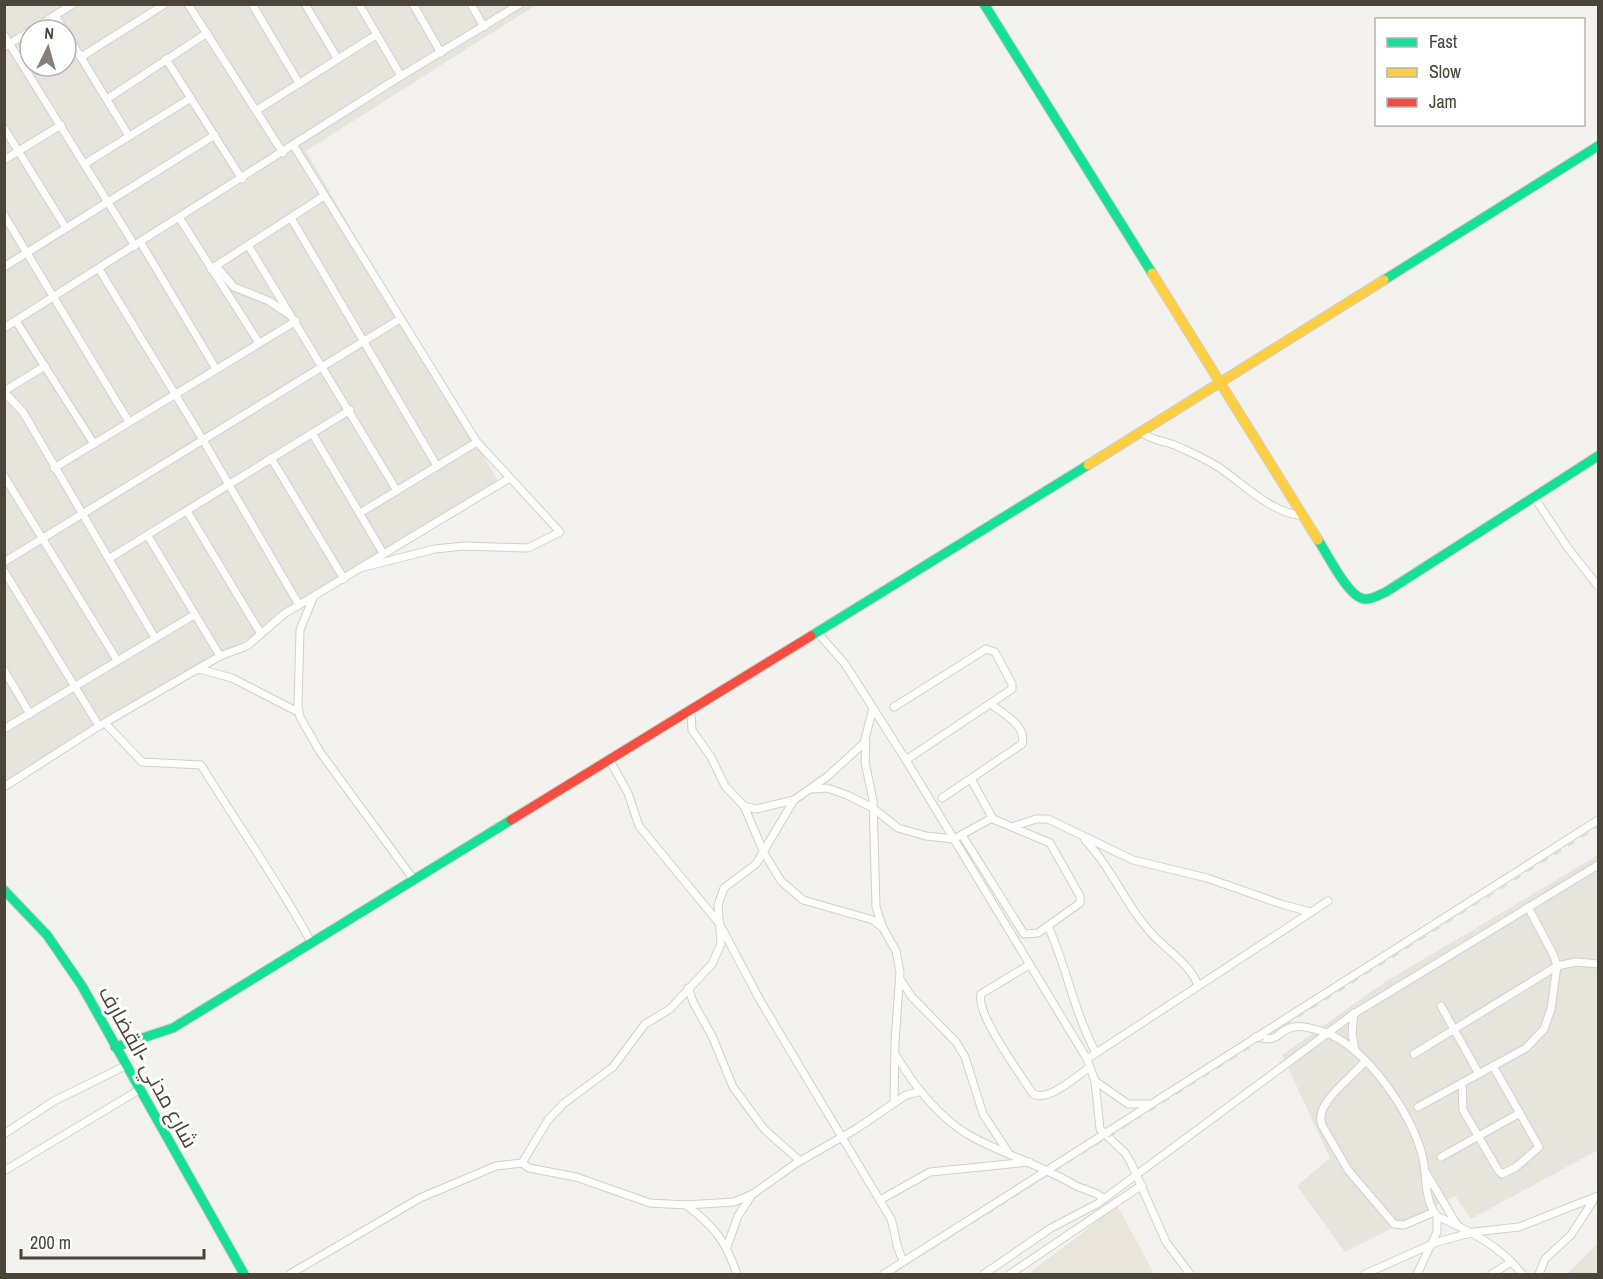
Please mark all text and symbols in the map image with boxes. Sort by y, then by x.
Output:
north arrow [18,18,78,78]
legend [1375,18,1585,126]
text: N [44,22,55,44]
text: Fast [1429,29,1457,54]
text: Slow [1429,59,1461,84]
text: Jam [1429,89,1457,114]
street label: شارع مدني -القضارف [90,981,205,1154]
scale bar [21,1222,204,1260]
text: 200 m [30,1230,71,1255]

